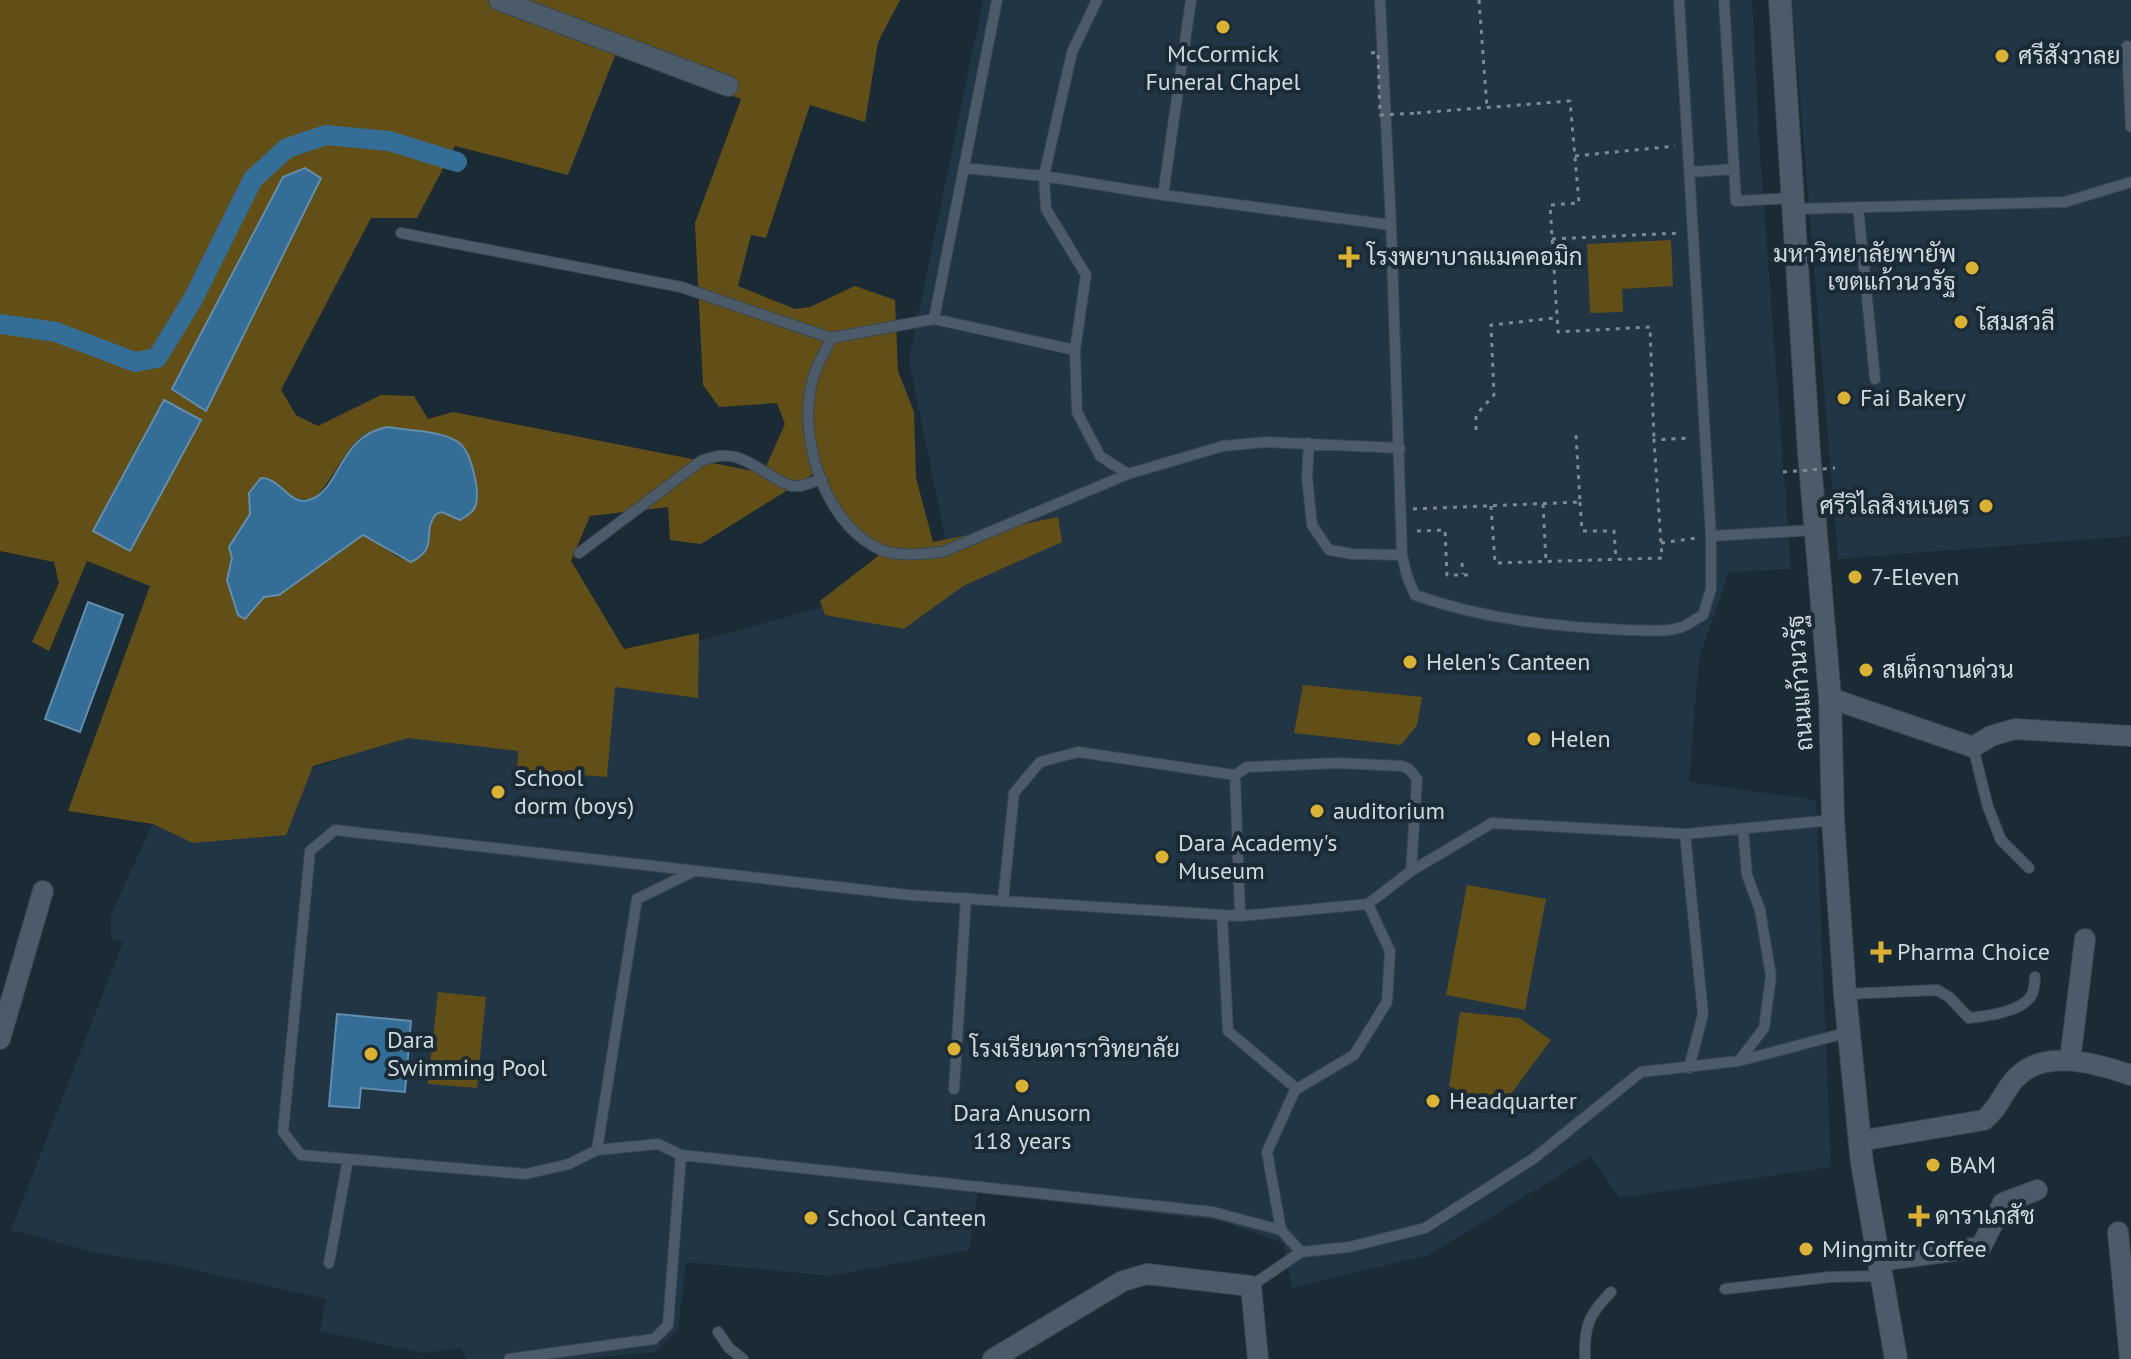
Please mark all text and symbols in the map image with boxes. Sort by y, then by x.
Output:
marker: McCormick Funeral Chapel [1214,18,1232,36]
place label: McCormick Funeral Chapel [1145,38,1301,97]
place label: ศรีสังวาลย [2018,40,2120,71]
marker: ศรีสังวาลย [1993,47,2011,65]
place label: มหาวิทยาลัยพายัพ เขตแก้วนวรัฐ [1773,238,1956,298]
place label: โรงพยาบาลแมคคอมิก [1365,241,1583,272]
marker: โรงพยาบาลแมคคอมิก [1338,246,1360,268]
marker: มหาวิทยาลัยพายัพ เขตแก้วนวรัฐ [1963,259,1981,277]
place label: โสมสวลี [1975,306,2055,337]
marker: โสมสวลี [1952,313,1970,331]
place label: Fai Bakery [1860,382,1966,413]
marker: Fai Bakery [1835,389,1853,407]
place label: ศรีวิไลสิงหเนตร [1819,490,1970,521]
marker: ศรีวิไลสิงหเนตร [1977,497,1995,515]
place label: 7-Eleven [1871,561,1959,592]
marker: 7-Eleven [1846,568,1864,586]
street label: ถนนแก้วนวรัฐ [1779,614,1821,752]
place label: Helen's Canteen [1426,646,1590,677]
marker: Helen's Canteen [1401,653,1419,671]
place label: สเต็กจานด่วน [1882,653,2014,685]
marker: สเต็กจานด่วน [1857,661,1875,679]
place label: Helen [1550,723,1611,754]
marker: Helen [1525,730,1543,748]
place label: School dorm (boys) [514,762,634,821]
marker: School dorm (boys) [489,783,507,801]
place label: auditorium [1333,795,1445,826]
marker: auditorium [1308,802,1326,820]
place label: Dara Academy's Museum [1178,827,1337,886]
marker: Dara Academy's Museum [1153,848,1171,866]
place label: Pharma Choice [1897,936,2050,967]
marker: Pharma Choice [1872,943,1890,961]
place label: Dara Swimming Pool [387,1024,547,1083]
place label: โรงเรียนดาราวิทยาลัย [968,1033,1180,1064]
marker: โรงเรียนดาราวิทยาลัย [945,1040,963,1058]
marker: Dara Swimming Pool [362,1045,380,1063]
marker: Dara Anusorn 118 years [1013,1077,1031,1095]
place label: Headquarter [1449,1085,1577,1116]
marker: Headquarter [1424,1092,1442,1110]
place label: Dara Anusorn 118 years [953,1097,1091,1156]
place label: BAM [1949,1149,1996,1180]
marker: BAM [1924,1156,1942,1174]
place label: ดาราเภสัช [1935,1200,2035,1231]
place label: School Canteen [827,1202,986,1233]
marker: ดาราเภสัช [1910,1207,1928,1225]
marker: School Canteen [802,1209,820,1227]
place label: Mingmitr Coffee [1822,1233,1987,1264]
marker: Mingmitr Coffee [1797,1240,1815,1258]

